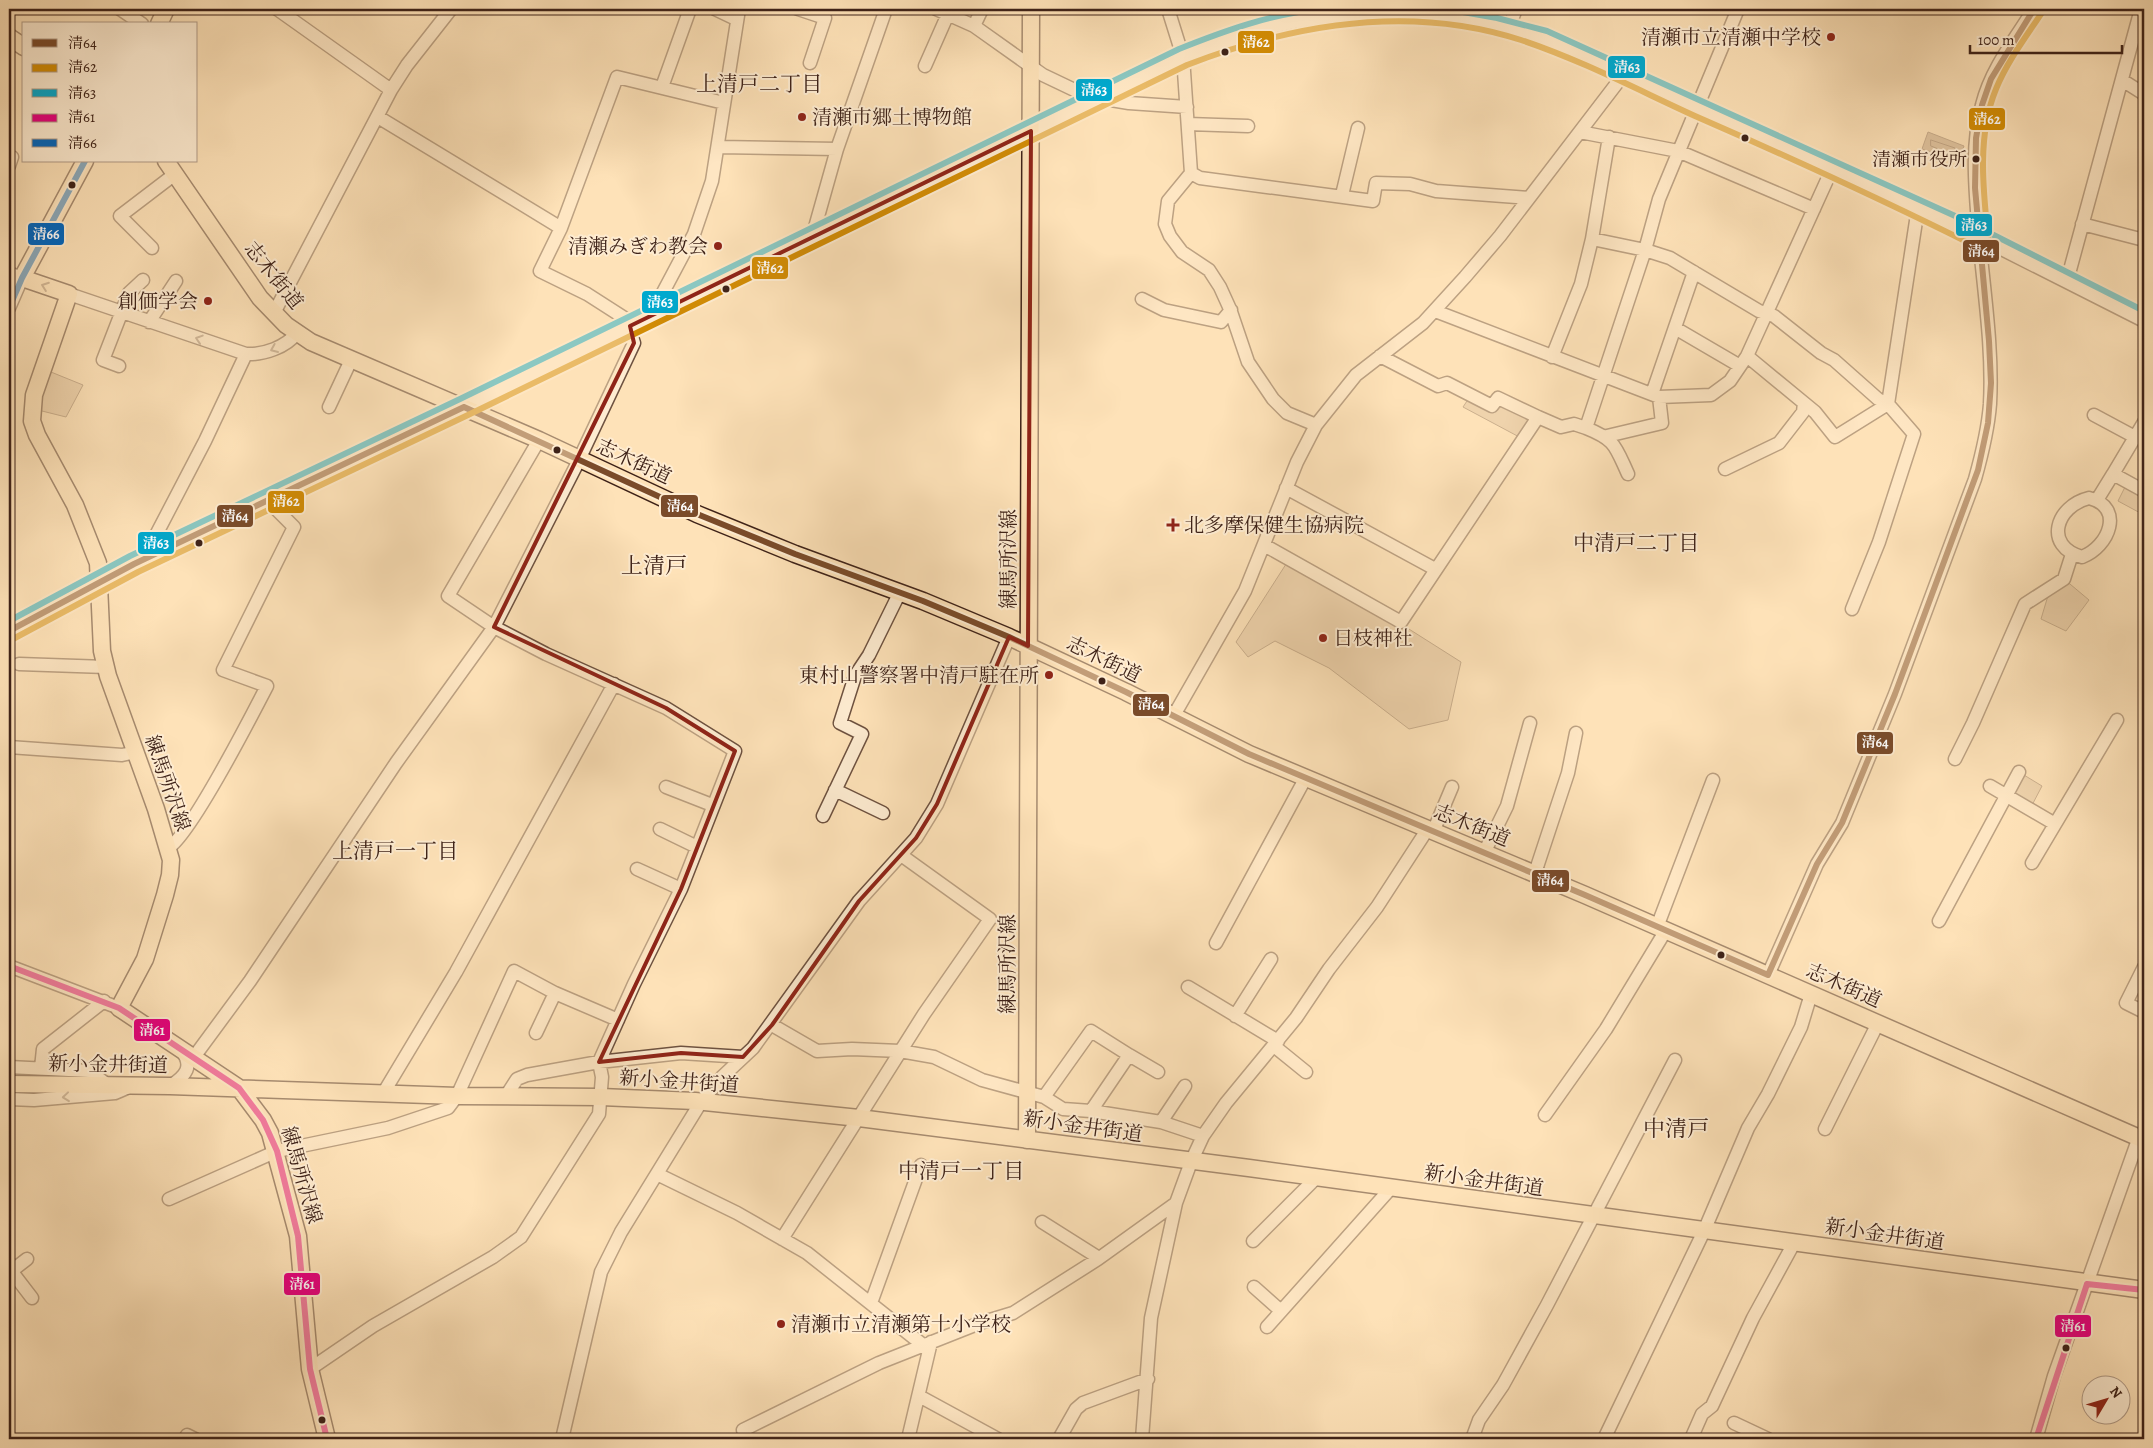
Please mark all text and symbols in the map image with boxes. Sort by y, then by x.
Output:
legend [22,22,198,162]
scale bar [1970,22,2123,54]
place label: 清瀬市立清瀬中学校 [1641,24,1821,51]
line badge: 清62 [1237,30,1275,54]
text: 100 m [1978,30,2015,50]
marker: 清瀬市立清瀬中学校 [1825,31,1837,43]
text: 清64 [68,33,97,53]
text: 清62 [1242,33,1270,52]
unlabelled marker [1220,47,1230,57]
line badge: 清63 [1607,55,1646,79]
text: 清62 [68,57,97,77]
text: 清63 [1614,58,1640,77]
district label: 上清戸二丁目 [696,70,822,98]
line badge: 清63 [1075,78,1113,102]
text: 清63 [1081,81,1107,100]
text: 清63 [68,83,96,103]
place label: 清瀬市郷土博物館 [812,104,972,131]
text: 清61 [68,107,95,127]
line badge: 清62 [1968,107,2006,131]
text: 清62 [1973,110,2001,129]
marker: 清瀬市郷土博物館 [796,111,808,123]
text: 清66 [68,133,97,153]
unlabelled marker [1740,133,1750,143]
place label: 清瀬市役所 [1872,147,1967,173]
marker: 清瀬市役所 [1971,154,1981,164]
unlabelled marker [67,180,77,190]
line badge: 清63 [1955,213,1993,237]
text: 清63 [1961,216,1987,235]
line badge: 清66 [27,222,65,246]
text: 清66 [32,225,60,244]
place label: 清瀬みぎわ教会 [568,233,708,260]
street label: 志木街道 [238,236,309,315]
line badge: 清64 [1962,239,2000,263]
marker: 清瀬みぎわ教会 [712,240,724,252]
text: 清64 [1967,242,1995,261]
line badge: 清62 [751,256,789,280]
text: 清62 [756,259,784,278]
one-way arrow [42,282,50,292]
unlabelled marker [721,284,731,294]
place label: 創価学会 [118,288,198,315]
line badge: 清63 [641,290,679,314]
text: 清63 [647,293,673,312]
marker: 創価学会 [202,295,214,307]
one-way arrow [196,334,204,344]
one-way arrow [270,342,279,353]
street label: 志木街道 [592,432,676,491]
unlabelled marker [552,445,562,455]
line badge: 清62 [267,490,305,514]
text: 清62 [272,492,300,511]
line badge: 清64 [660,494,699,518]
text: 清64 [666,497,694,516]
line badge: 清64 [216,504,254,528]
text: 清64 [221,507,249,526]
street label: 練馬所沢線 [995,509,1022,609]
place label: 北多摩保健生協病院 [1184,512,1364,539]
marker: 北多摩保健生協病院 [1166,518,1180,532]
district label: 中清戸二丁目 [1573,529,1699,557]
line badge: 清63 [137,531,175,555]
text: 清63 [143,534,169,553]
unlabelled marker [194,538,204,548]
district label: 上清戸 [621,551,687,581]
place label: 日枝神社 [1333,625,1413,652]
street label: 志木街道 [1062,630,1146,689]
marker: 日枝神社 [1317,632,1329,644]
place label: 東村山警察署中清戸駐在所 [799,662,1039,689]
marker: 東村山警察署中清戸駐在所 [1043,669,1055,681]
unlabelled marker [1097,676,1107,686]
line badge: 清64 [1132,693,1170,717]
text: 清64 [1137,695,1165,714]
street label: 練馬所沢線 [138,731,197,835]
line badge: 清64 [1856,731,1894,755]
text: 清64 [1861,733,1889,752]
street label: 志木街道 [1430,798,1514,853]
district label: 上清戸一丁目 [332,837,458,865]
line badge: 清64 [1531,869,1570,893]
text: 清64 [1536,871,1564,890]
street label: 練馬所沢線 [994,914,1021,1014]
unlabelled marker [1716,950,1726,960]
street label: 志木街道 [1802,957,1886,1014]
line badge: 清61 [133,1018,171,1042]
text: 清61 [139,1021,165,1040]
street label: 新小金井街道 [48,1050,168,1079]
street label: 新小金井街道 [618,1064,740,1099]
one-way arrow [62,1091,70,1102]
street label: 新小金井街道 [1022,1105,1144,1148]
district label: 中清戸 [1643,1114,1709,1144]
street label: 練馬所沢線 [275,1123,328,1227]
district label: 中清戸一丁目 [898,1157,1024,1185]
street label: 新小金井街道 [1423,1159,1545,1202]
street label: 新小金井街道 [1824,1213,1946,1256]
line badge: 清61 [283,1272,321,1296]
text: 清61 [289,1275,315,1294]
place label: 清瀬市立清瀬第十小学校 [791,1311,1011,1338]
line badge: 清61 [2054,1314,2092,1338]
text: 清61 [2060,1317,2086,1336]
marker: 清瀬市立清瀬第十小学校 [775,1318,787,1330]
unlabelled marker [2061,1343,2071,1353]
north arrow [2080,1376,2130,1426]
text: N [2105,1382,2126,1402]
unlabelled marker [317,1415,327,1425]

